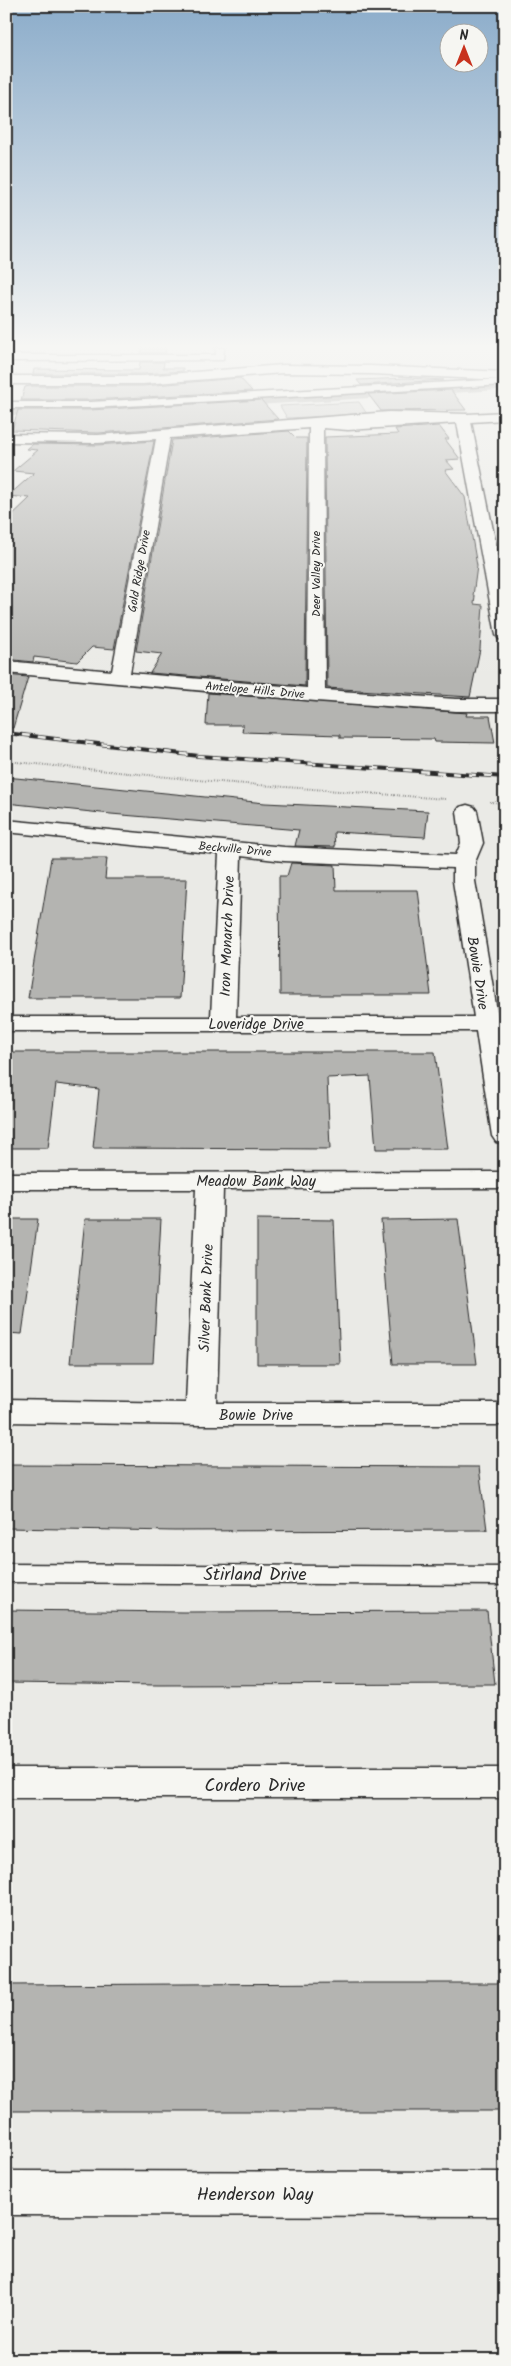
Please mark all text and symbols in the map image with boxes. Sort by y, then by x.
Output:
north arrow [438,22,488,72]
text: N [460,25,469,47]
street label: Gold Ridge Drive [123,528,156,614]
street label: Deer Valley Drive [307,530,326,617]
street label: Antelope Hills Drive [204,677,306,704]
street label: Beckville Drive [198,837,273,862]
street label: Iron Monarch Drive [214,875,242,997]
street label: Bowie Drive [459,935,495,1012]
street label: Loveridge Drive [208,1013,304,1037]
street label: Meadow Bank Way [196,1170,317,1194]
street label: Silver Bank Drive [193,1243,221,1353]
street label: Bowie Drive [219,1404,293,1428]
street label: Stirland Drive [204,1561,306,1590]
street label: Cordero Drive [205,1772,305,1801]
street label: Henderson Way [197,2181,314,2210]

